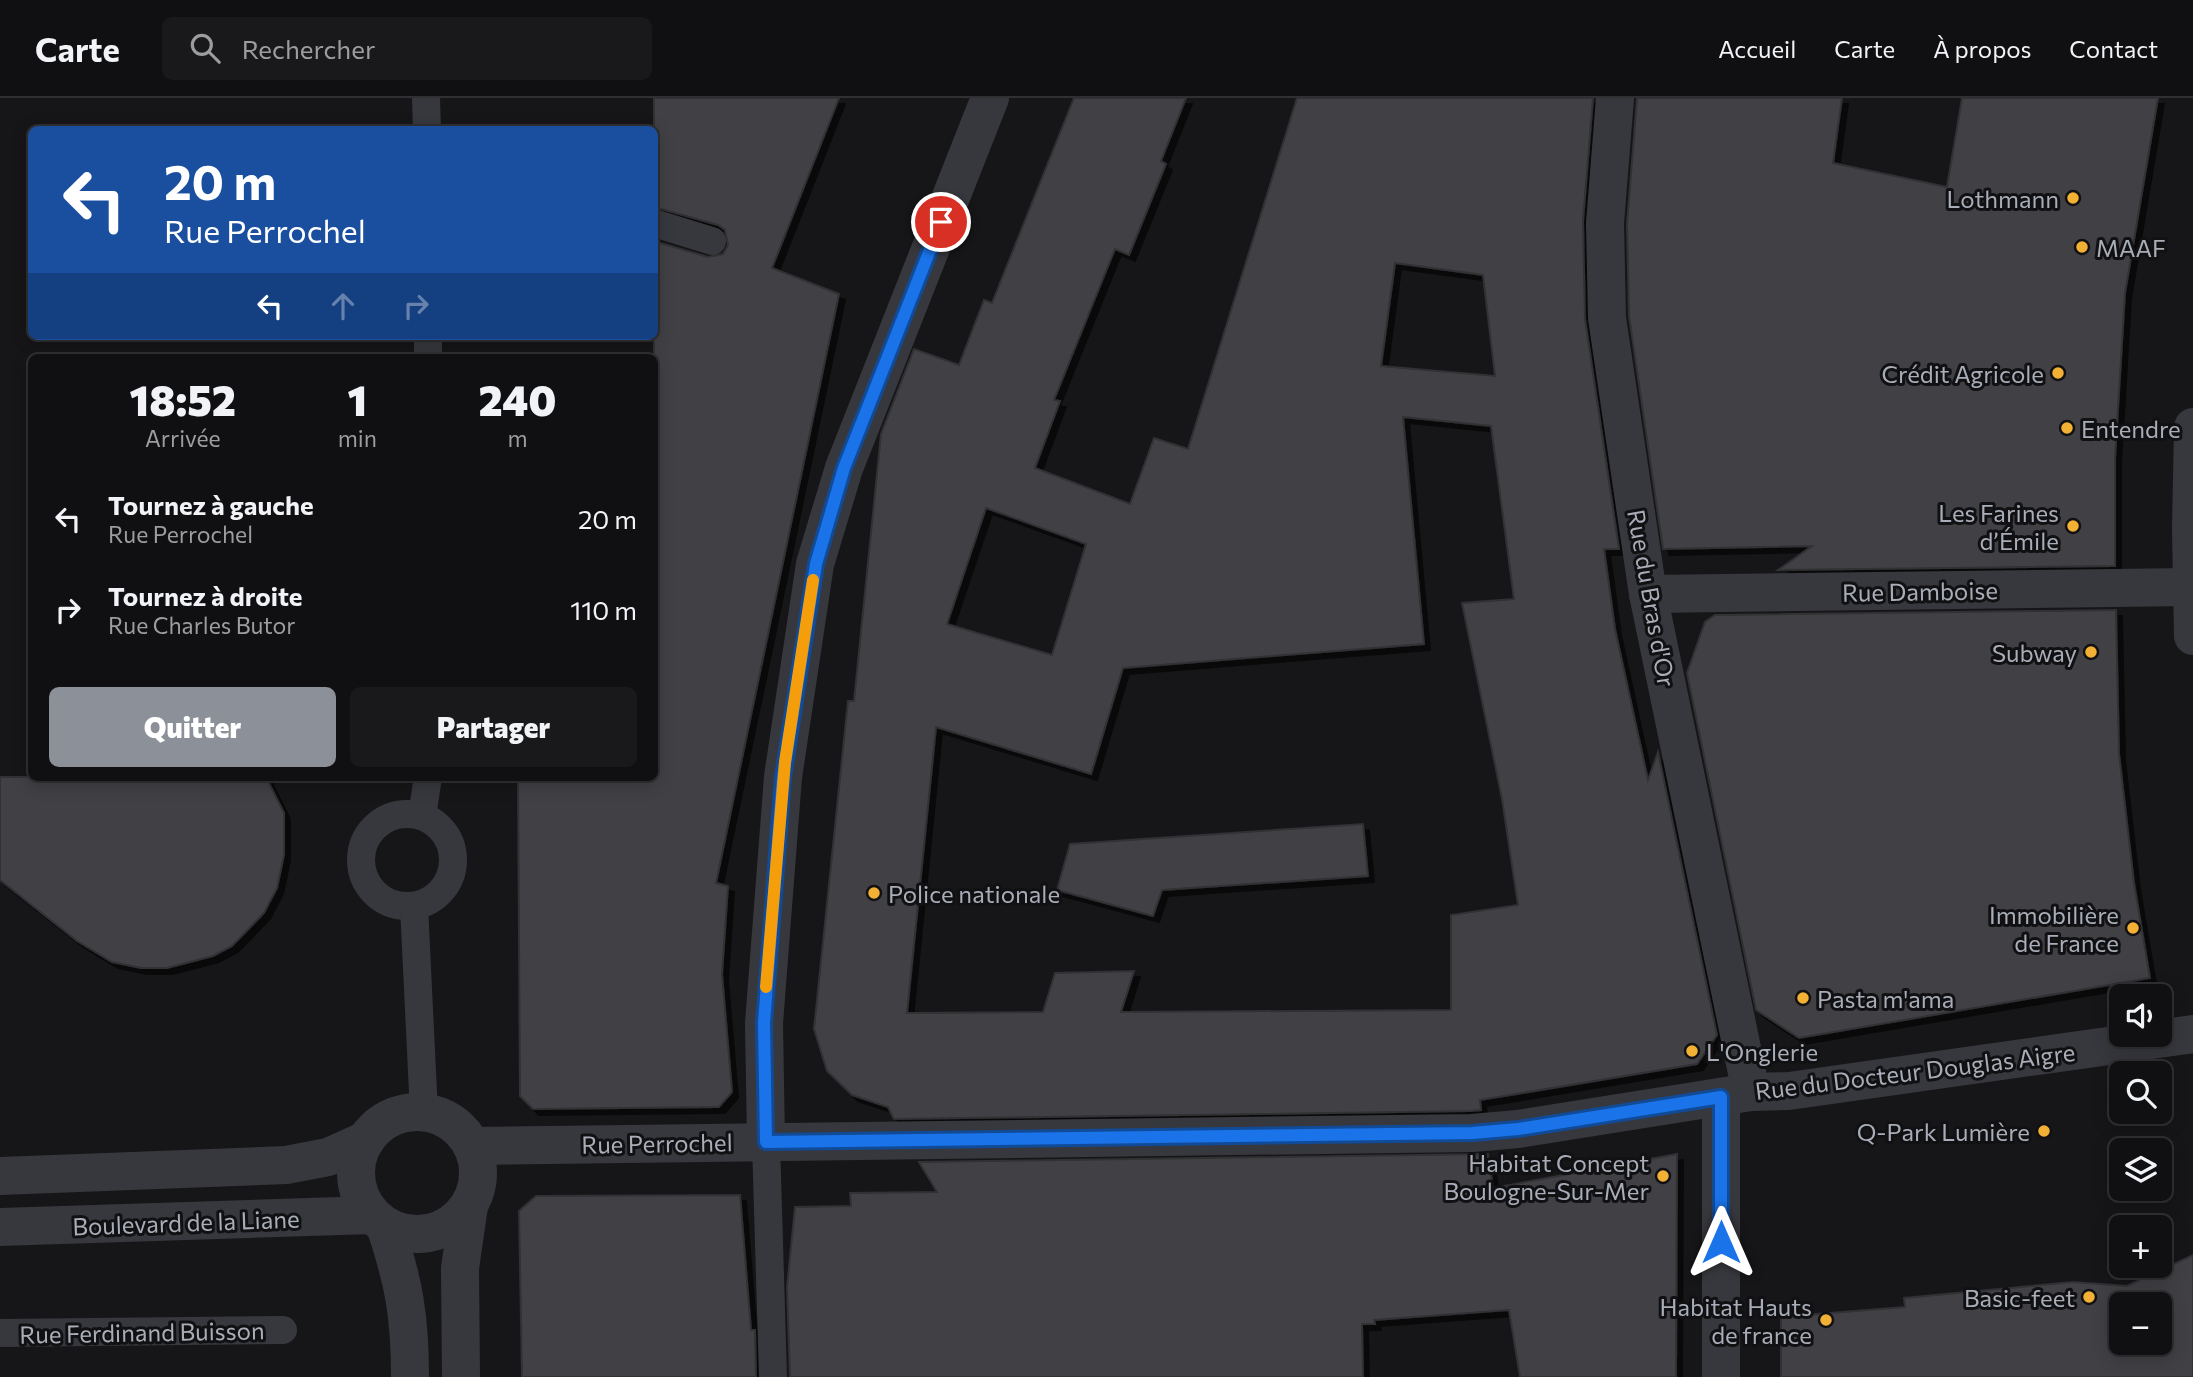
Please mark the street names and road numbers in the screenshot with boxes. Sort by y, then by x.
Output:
street label: Rue du Bras d'Or [1622,507,1682,689]
street label: Rue Damboise [1842,575,1998,607]
street label: Rue du Docteur Douglas Aigre [1753,1037,2077,1105]
street label: Rue Perrochel [581,1127,733,1159]
street label: Boulevard de la Liane [72,1204,300,1240]
street label: Rue Ferdinand Buisson [19,1315,265,1349]

